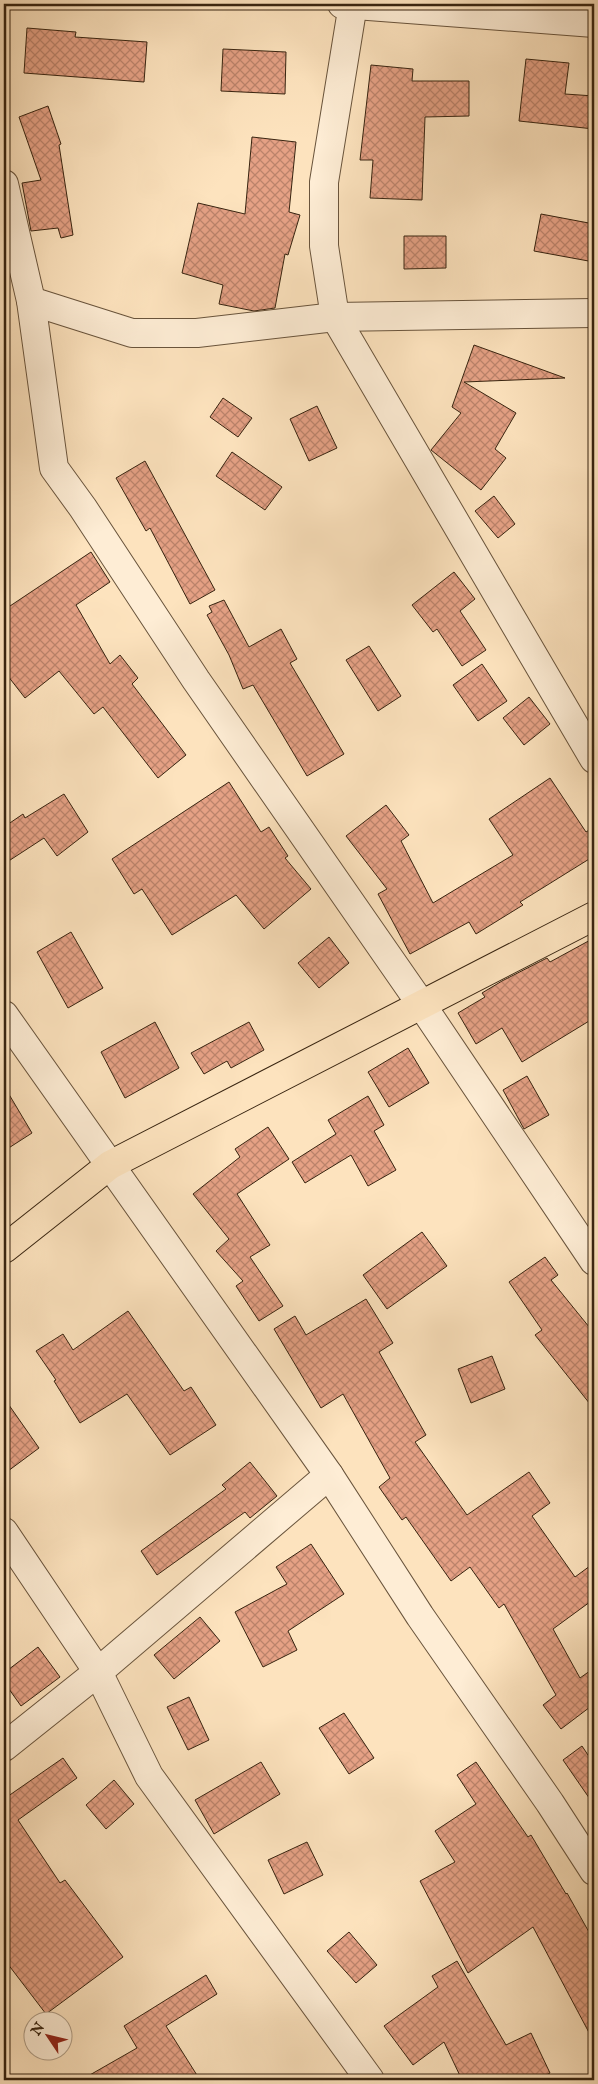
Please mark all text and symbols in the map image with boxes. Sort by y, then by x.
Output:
north arrow [22,2012,72,2062]
text: N [27,2019,49,2040]

